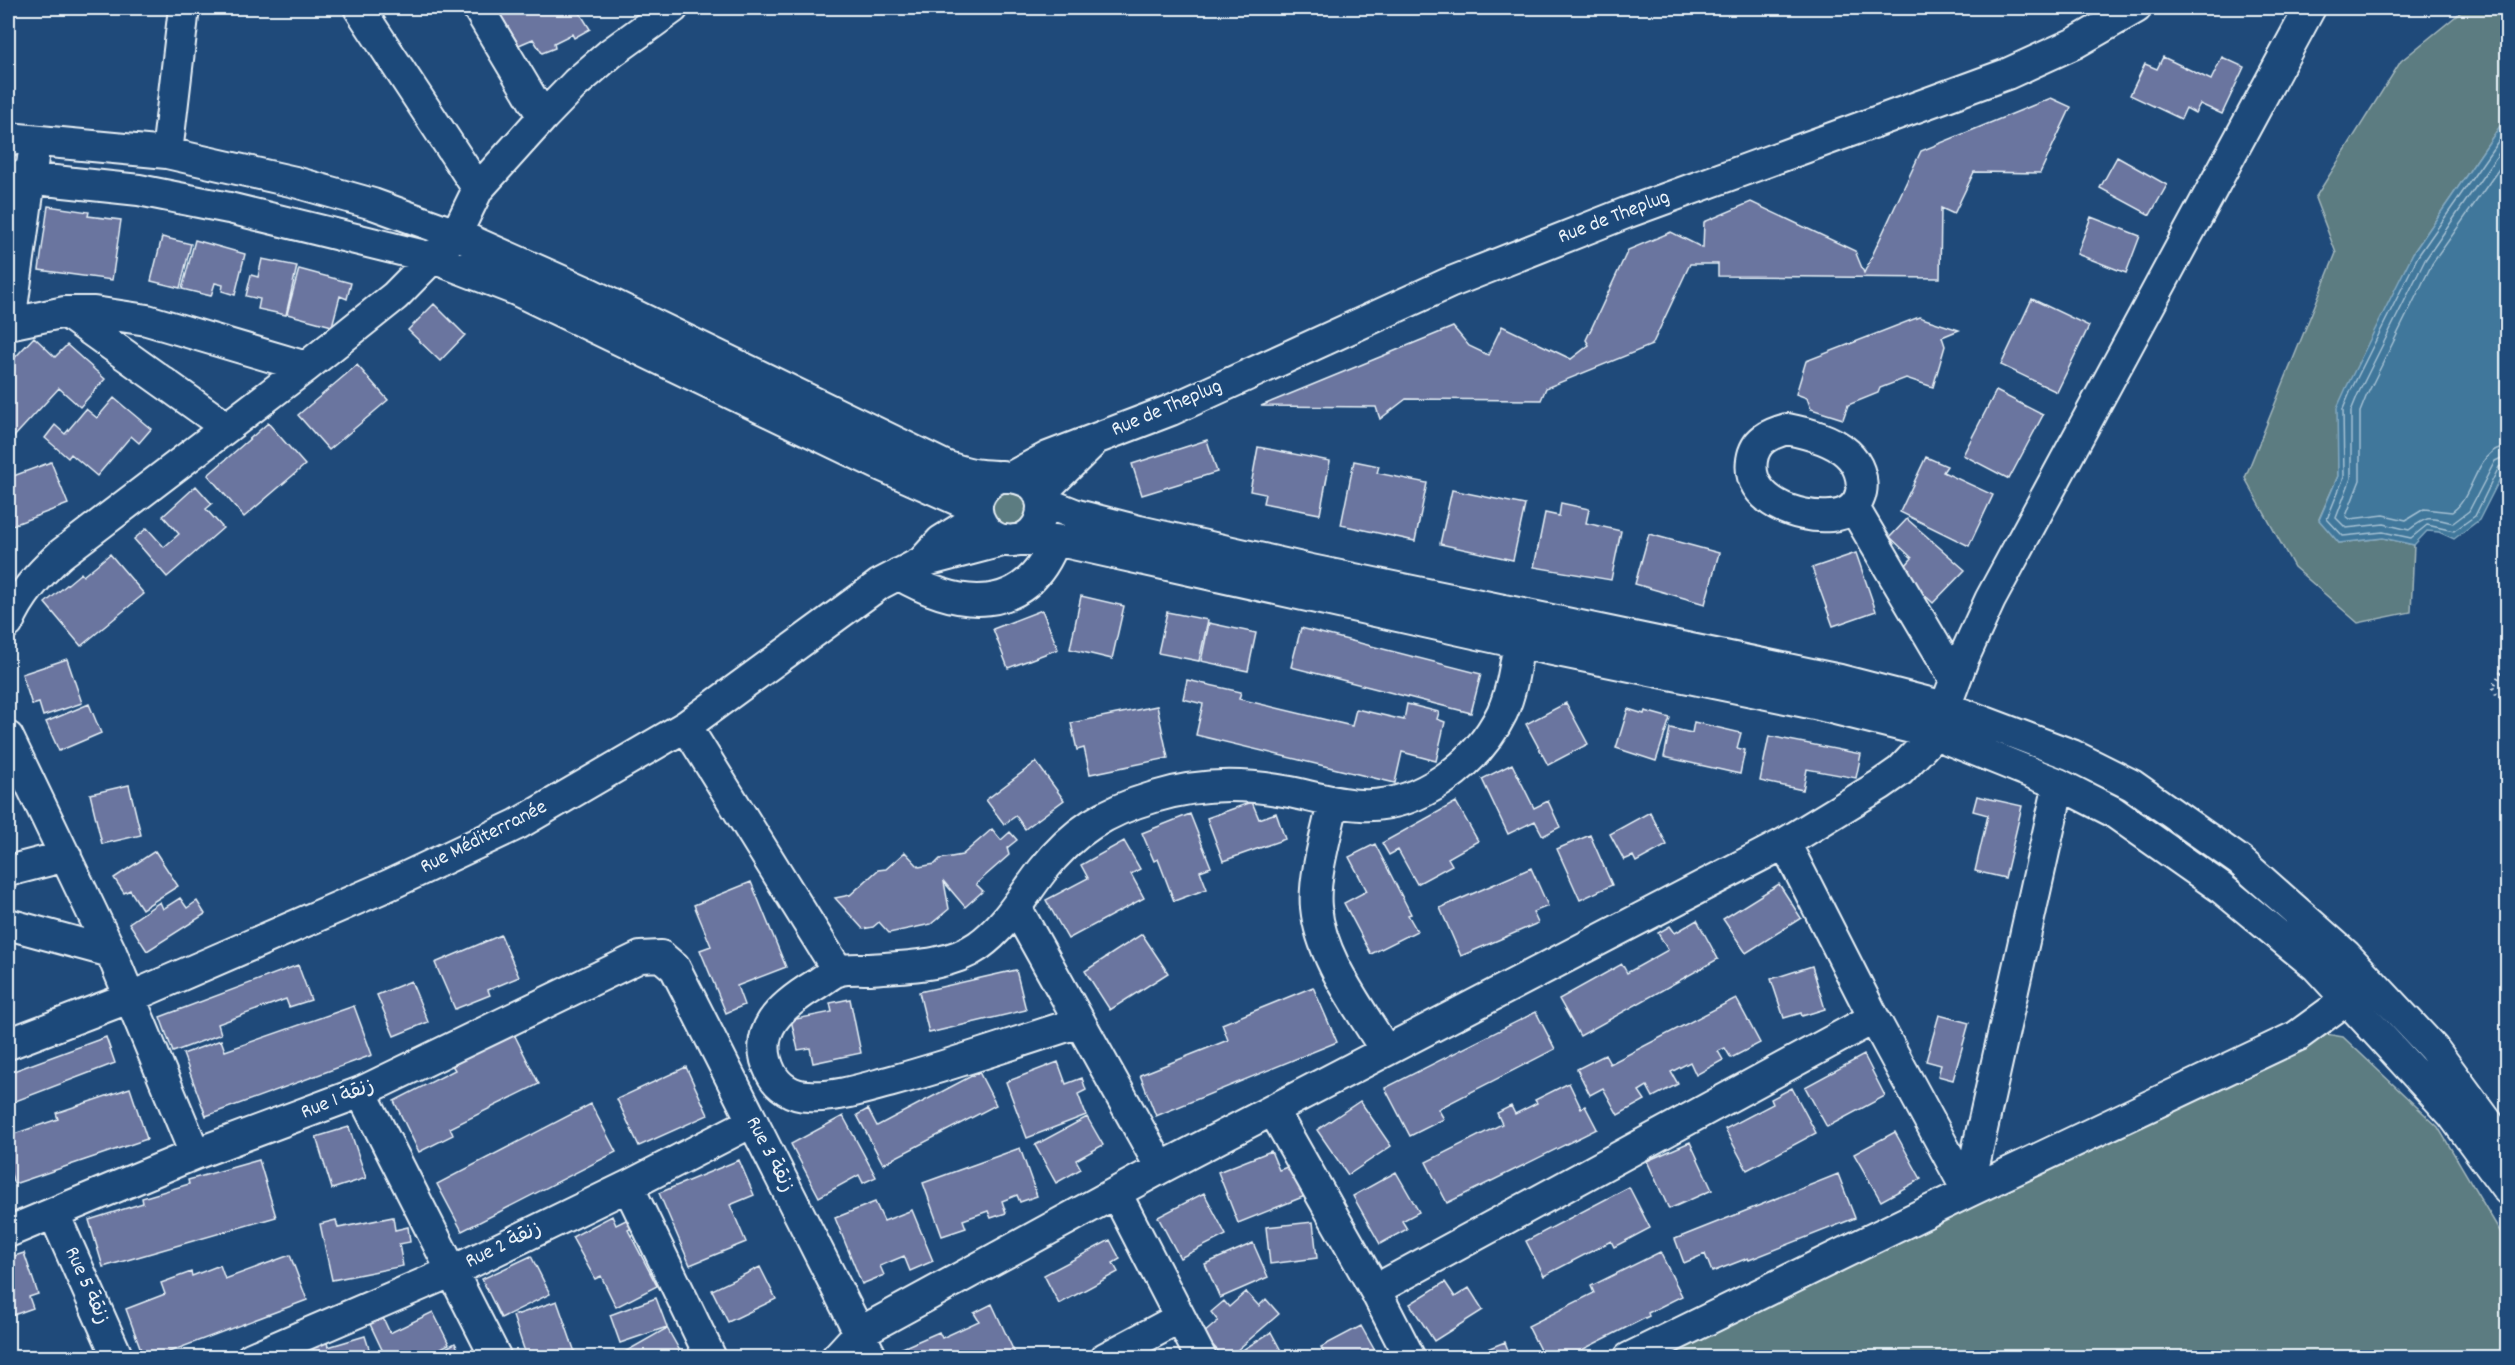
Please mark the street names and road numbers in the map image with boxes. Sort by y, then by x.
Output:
street label: Rue de Theplug [1554,183,1674,253]
street label: Rue de Theplug [1107,372,1227,446]
street label: Rue Méditerranée [415,793,553,883]
street label: Rue 1 زنقة [297,1072,379,1128]
street label: Rue 3 زنقة [737,1112,801,1198]
street label: Rue 2 زنقة [461,1215,547,1277]
street label: Rue 5 زنقة [56,1242,116,1330]

